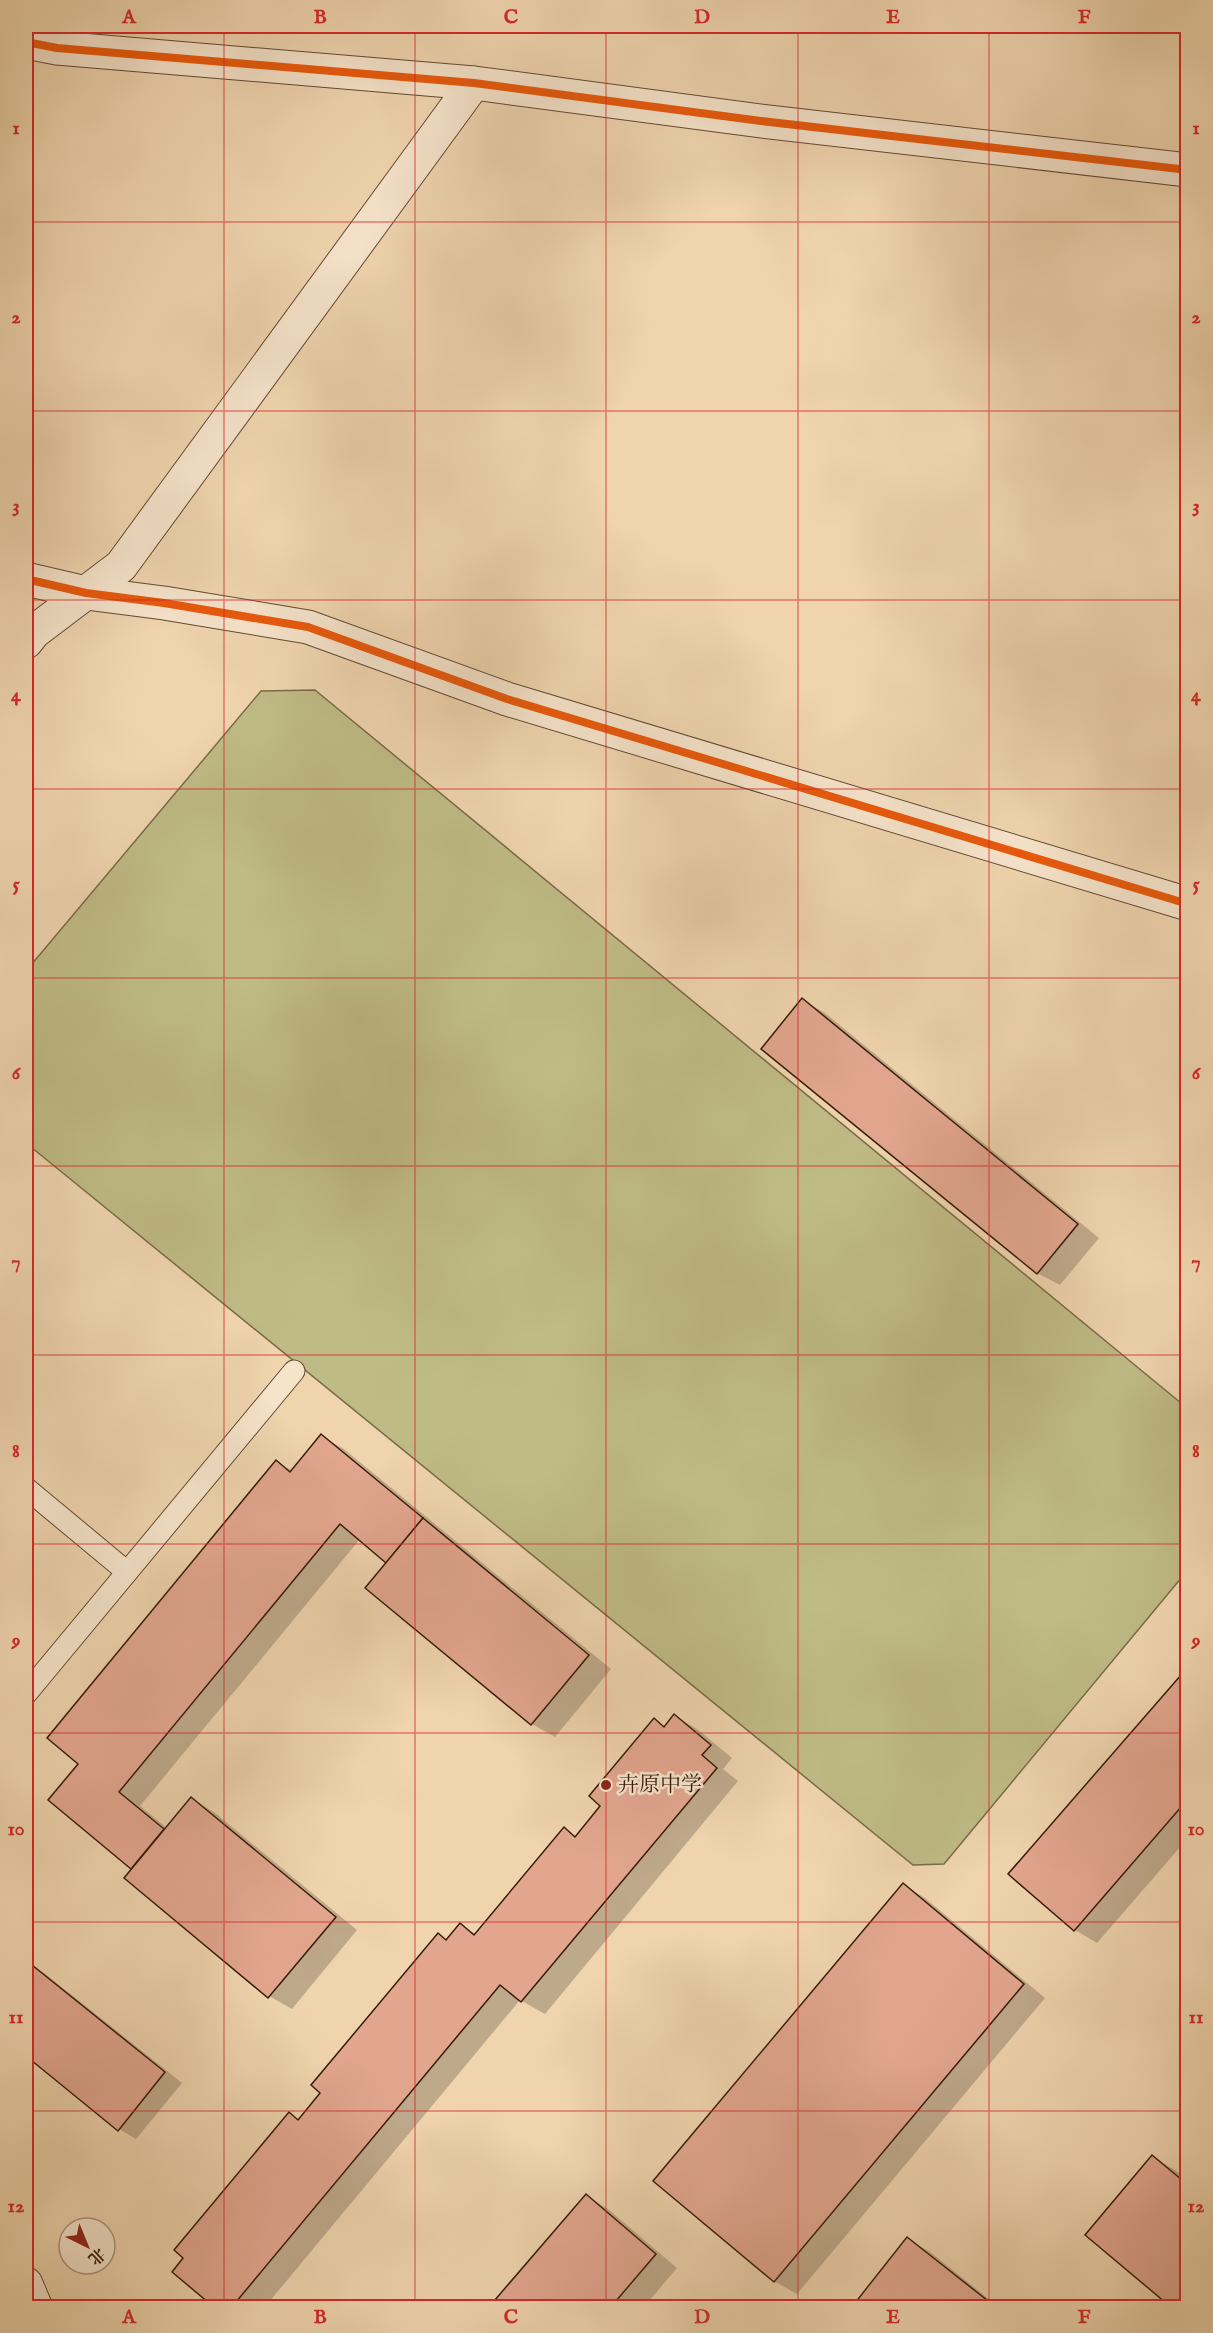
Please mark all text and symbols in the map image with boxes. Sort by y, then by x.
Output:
text: A [121,5,137,30]
text: B [313,5,327,30]
text: C [504,5,518,30]
text: D [694,5,710,30]
text: E [886,5,900,30]
text: F [1078,5,1091,30]
text: 1 [12,116,20,141]
text: 1 [1192,116,1200,141]
text: 2 [11,305,21,330]
text: 2 [1191,305,1201,330]
text: 3 [12,494,20,519]
text: 3 [1192,494,1200,519]
text: 4 [11,683,22,708]
text: 4 [1191,683,1202,708]
text: 5 [12,872,20,897]
text: 5 [1192,872,1200,897]
text: 6 [12,1061,22,1086]
text: 6 [1192,1061,1202,1086]
text: 7 [11,1250,21,1275]
text: 7 [1191,1250,1201,1275]
text: 8 [12,1439,20,1464]
text: 8 [1192,1439,1200,1464]
text: 9 [11,1628,21,1653]
text: 9 [1191,1628,1201,1653]
place label: 卉原中学 [618,1772,702,1799]
marker: 卉原中学 [599,1778,613,1792]
text: 10 [7,1817,25,1842]
text: 10 [1187,1817,1205,1842]
text: 11 [9,2005,23,2030]
text: 11 [1189,2005,1203,2030]
text: 12 [8,2194,25,2219]
text: 12 [1188,2194,1205,2219]
north arrow [57,2216,117,2276]
text: 北 [83,2243,109,2268]
text: A [121,2305,137,2330]
text: B [313,2305,327,2330]
text: C [504,2305,518,2330]
text: D [694,2305,710,2330]
text: E [886,2305,900,2330]
text: F [1078,2305,1091,2330]

